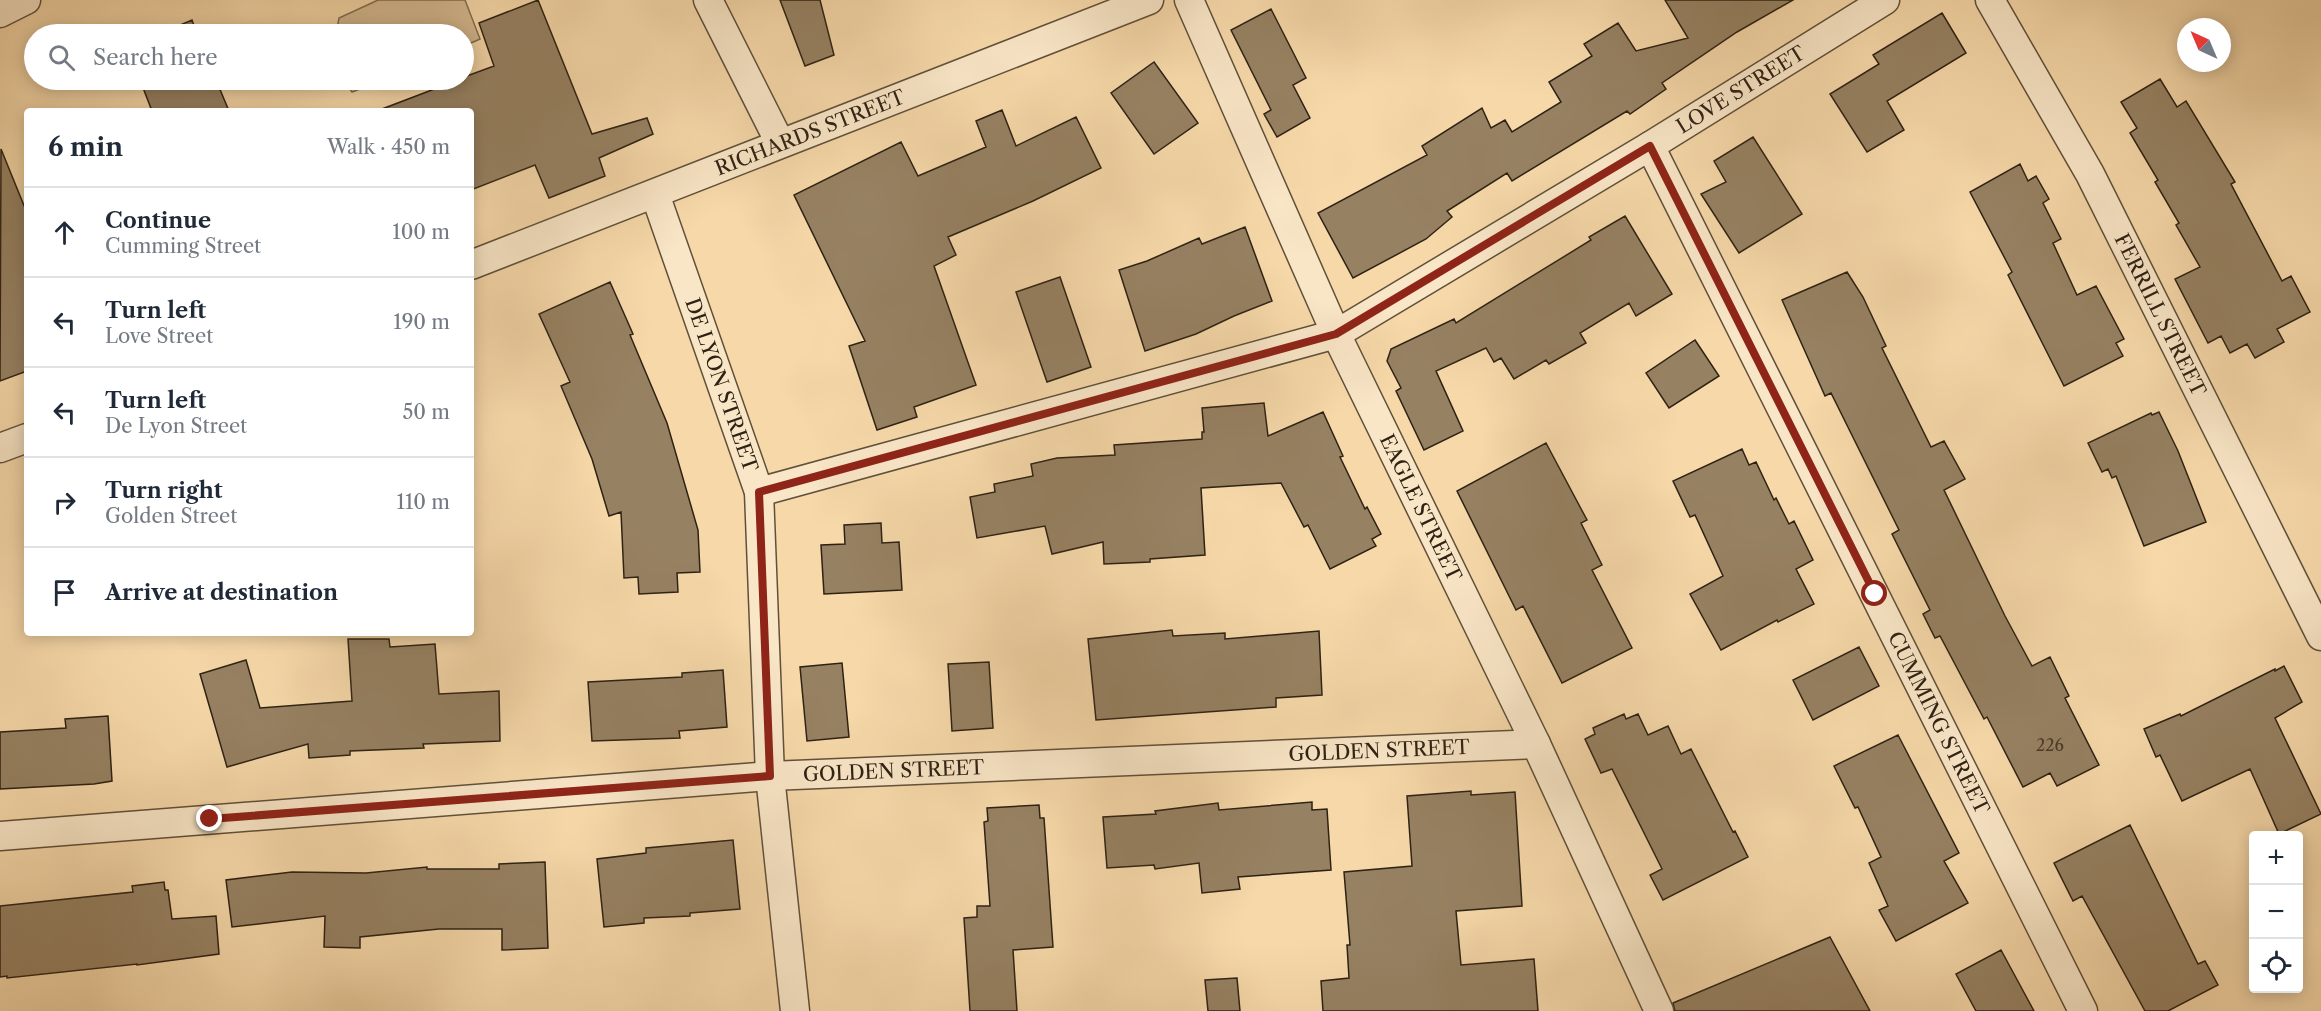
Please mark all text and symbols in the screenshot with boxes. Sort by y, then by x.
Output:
north arrow [2177,18,2231,72]
search box [24,24,474,90]
icon: search [45,41,78,74]
street label: LOVE STREET [1672,41,1809,139]
text: Search here [93,44,218,71]
street label: RICHARDS STREET [712,85,908,180]
text: 6 min [48,131,123,163]
text: Walk · 450 m [327,135,450,159]
text: Continue [105,207,211,234]
icon: ahead [48,216,81,249]
text: 100 m [392,220,450,244]
street label: FERRILL STREET [2110,229,2211,400]
text: Cumming Street [105,234,261,258]
street label: DE LYON STREET [680,295,763,475]
text: Turn left [105,297,206,324]
icon: left [48,306,81,339]
text: 190 m [393,310,450,334]
text: Love Street [105,324,213,348]
text: Turn left [105,387,206,414]
icon: left [48,396,81,429]
text: 50 m [403,400,450,424]
text: De Lyon Street [105,414,247,438]
street label: EAGLE STREET [1375,430,1467,585]
text: Turn right [105,477,223,504]
icon: right [48,486,81,519]
text: 110 m [397,490,450,514]
text: Golden Street [105,504,237,528]
icon: arrive [48,576,81,609]
text: Arrive at destination [105,579,338,606]
route start [1861,580,1887,606]
street label: CUMMING STREET [1883,628,1994,818]
street label: GOLDEN STREET [1288,735,1470,766]
house number: 226 [2036,735,2064,755]
street label: GOLDEN STREET [802,755,985,787]
route end [196,805,222,831]
map controls [2249,831,2303,993]
button: + [2249,831,2303,885]
button: − [2249,885,2303,939]
button: locate [2249,939,2303,993]

